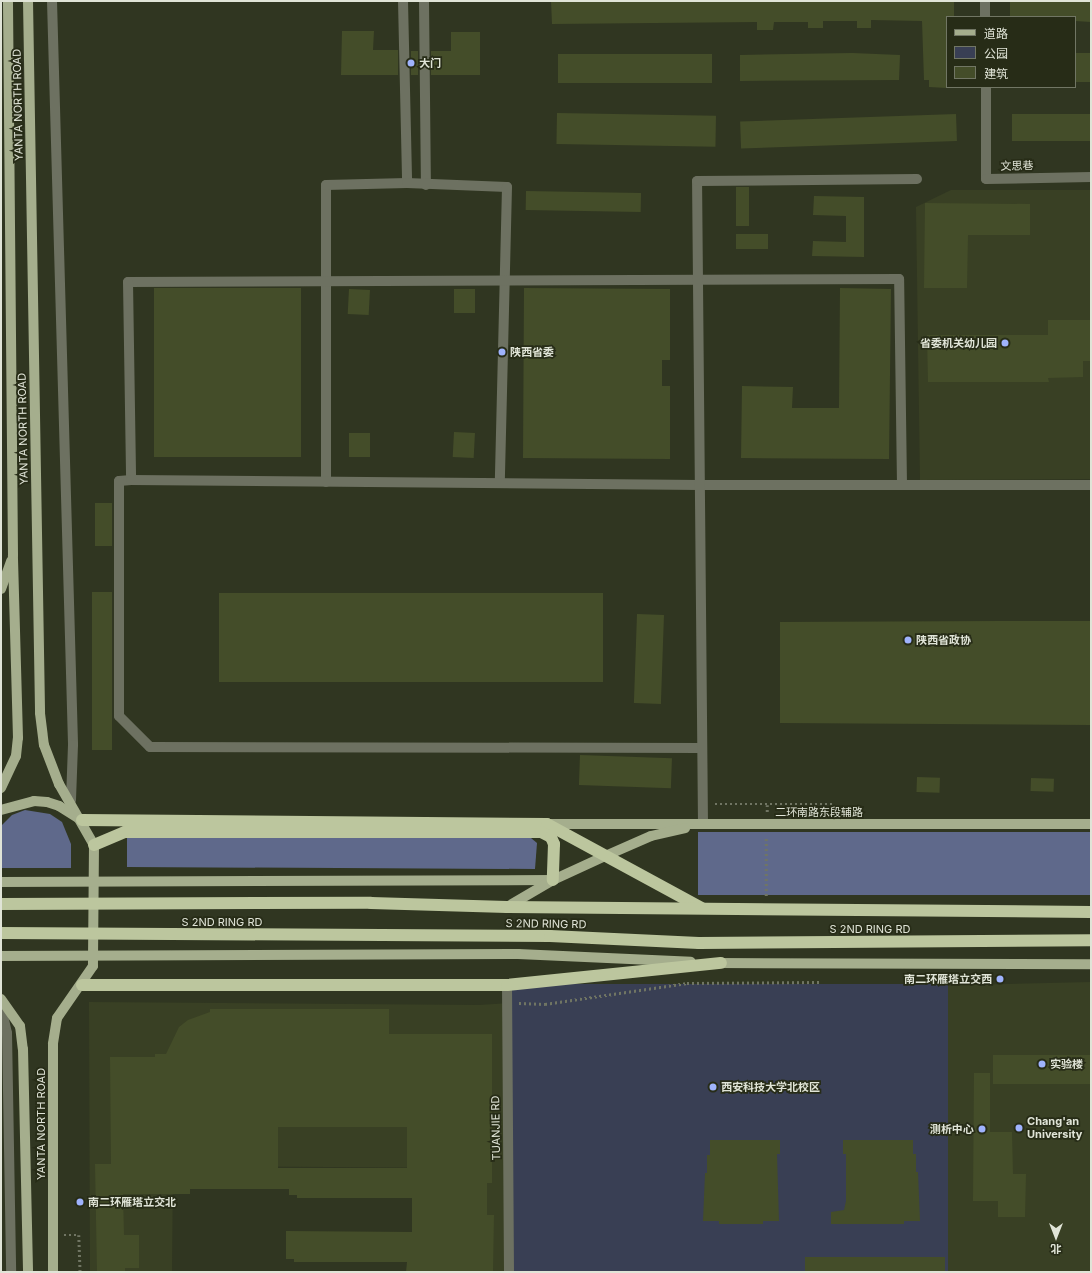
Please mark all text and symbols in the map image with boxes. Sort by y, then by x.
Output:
legend [946,16,1076,88]
text: 道路 [984,26,1008,41]
text: 公园 [984,46,1008,61]
street label: YANTA NORTH ROAD [10,49,26,161]
place label: 大门 [419,56,441,70]
marker: 大门 [406,58,416,68]
text: 建筑 [984,66,1008,81]
street label: 文思巷 [1000,159,1034,173]
place label: 省委机关幼儿园 [920,336,997,350]
marker: 省委机关幼儿园 [1000,338,1010,348]
place label: 陕西省委 [510,345,554,359]
marker: 陕西省委 [497,347,507,357]
street label: YANTA NORTH ROAD [15,373,31,485]
place label: 陕西省政协 [916,633,971,647]
marker: 陕西省政协 [903,635,913,645]
street label: 二环南路东段辅路 [775,805,863,819]
street label: S 2ND RING RD [182,915,262,929]
street label: S 2ND RING RD [505,917,587,931]
street label: S 2ND RING RD [830,922,910,936]
place label: 南二环雁塔立交西 [904,972,992,986]
marker: 南二环雁塔立交西 [995,974,1005,984]
place label: 实验楼 [1050,1057,1083,1071]
marker: 实验楼 [1037,1059,1047,1069]
street label: YANTA NORTH ROAD [34,1068,48,1180]
place label: 西安科技大学北校区 [721,1080,820,1094]
marker: 西安科技大学北校区 [708,1082,718,1092]
street label: TUANJIE RD [489,1095,503,1161]
place label: Chang'an University [1027,1115,1082,1141]
place label: 测析中心 [930,1122,974,1136]
marker: Chang'an University [1014,1123,1024,1133]
marker: 测析中心 [977,1124,987,1134]
place label: 南二环雁塔立交北 [88,1195,176,1209]
marker: 南二环雁塔立交北 [75,1197,85,1207]
north arrow [1036,1217,1076,1257]
text: 北 [1051,1242,1062,1256]

